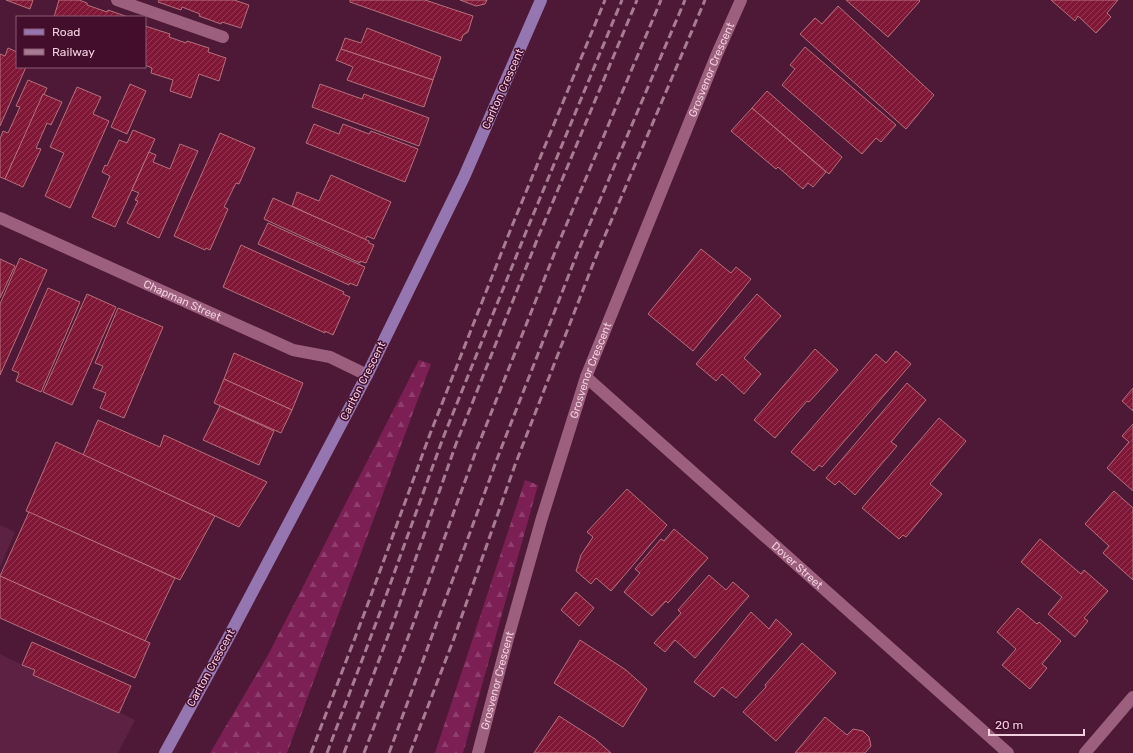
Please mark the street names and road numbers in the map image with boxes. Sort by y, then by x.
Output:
street label: Grosvenor Crescent [686,20,737,119]
street label: Carlton Crescent [479,46,527,131]
street label: Chapman Street [142,277,224,324]
street label: Grosvenor Crescent [567,320,614,420]
street label: Carlton Crescent [338,339,389,422]
street label: Dover Street [769,539,826,592]
street label: Carlton Crescent [184,626,238,709]
street label: Grosvenor Crescent [478,629,516,731]

